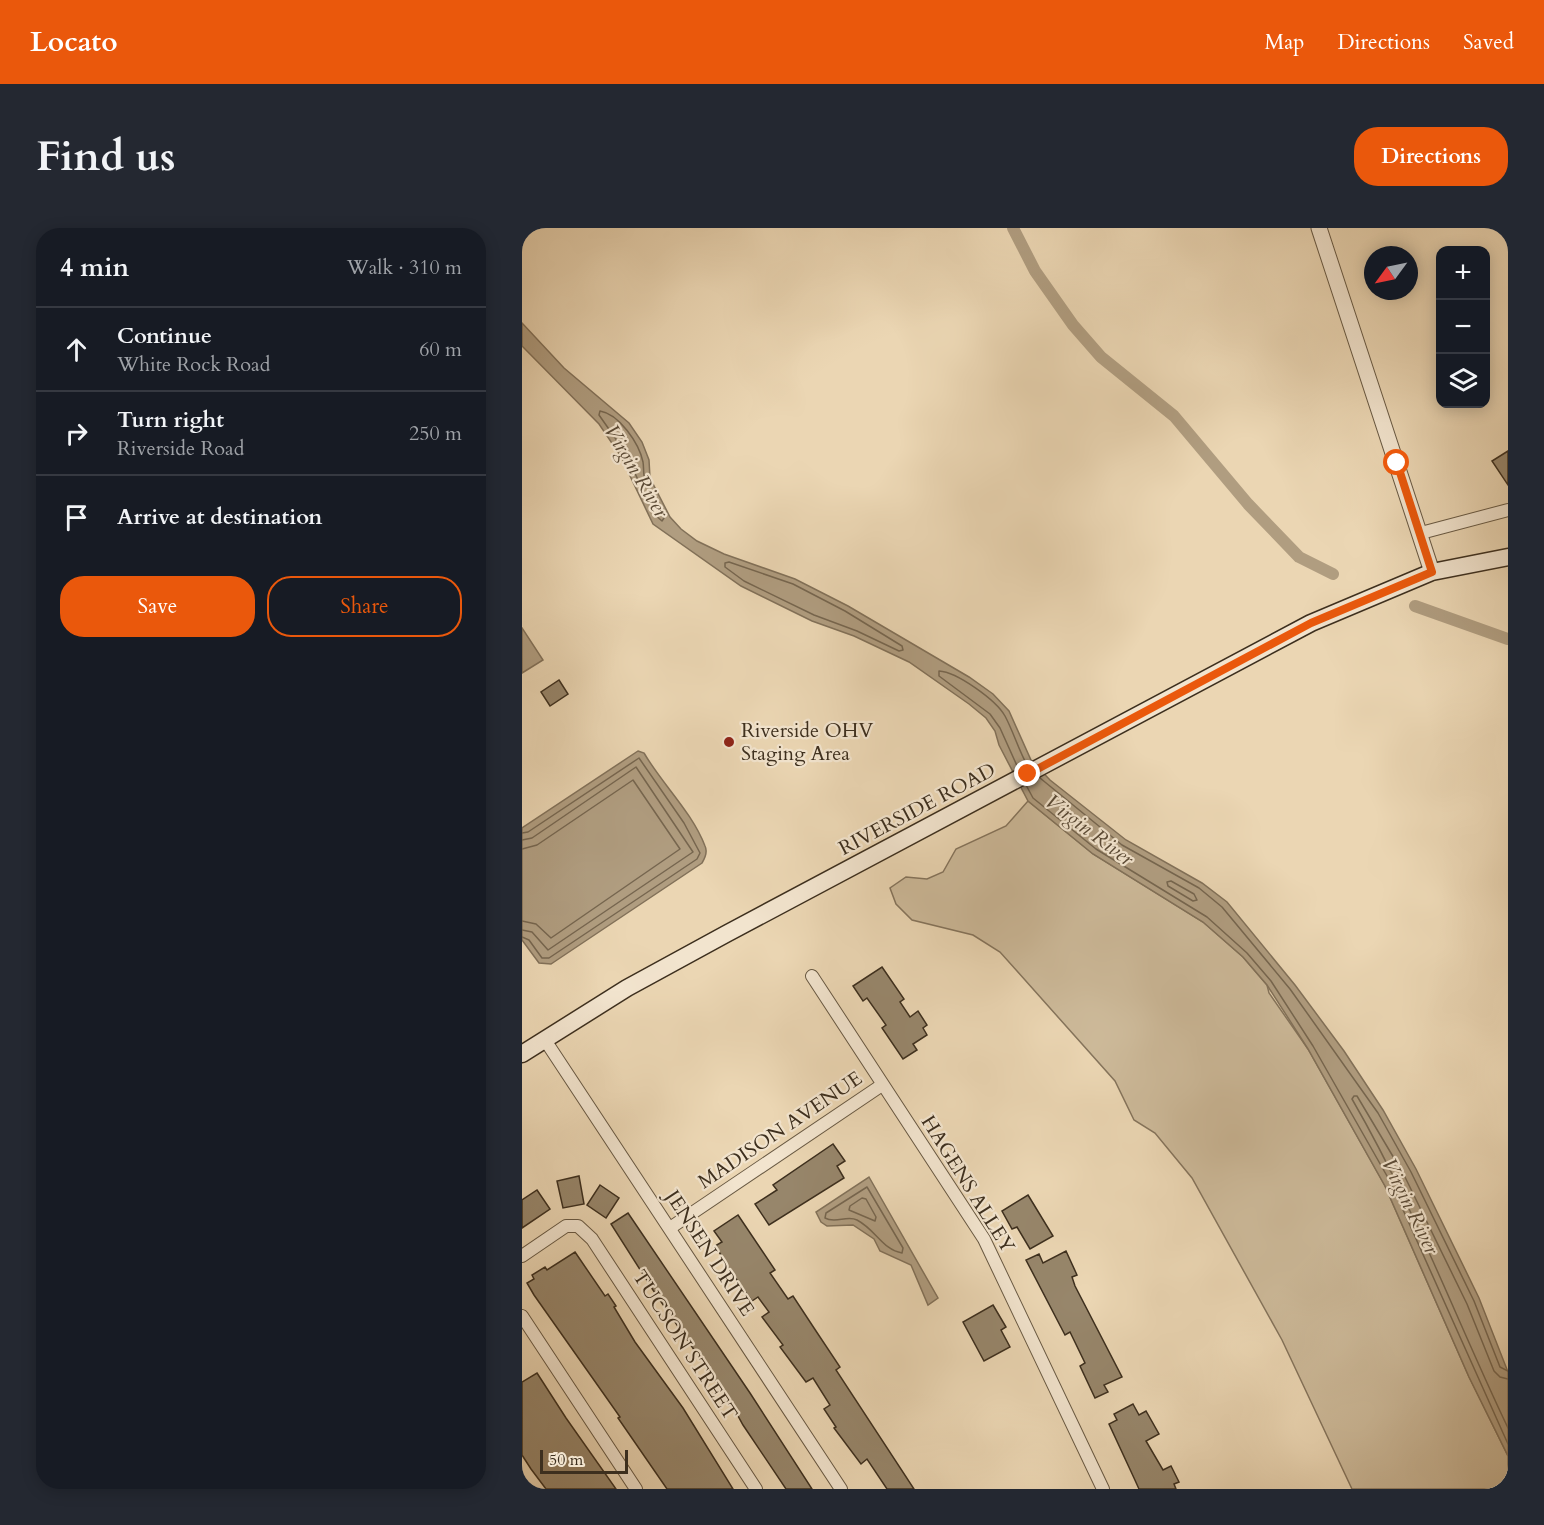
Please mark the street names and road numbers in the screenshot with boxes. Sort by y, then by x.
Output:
street label: RIVERSIDE ROAD [834,756,1000,862]
street label: MADISON AVENUE [692,1065,868,1195]
street label: HAGENS ALLEY [915,1110,1021,1258]
street label: JENSEN DRIVE [658,1182,761,1321]
street label: TUCSON STREET [626,1265,744,1426]

